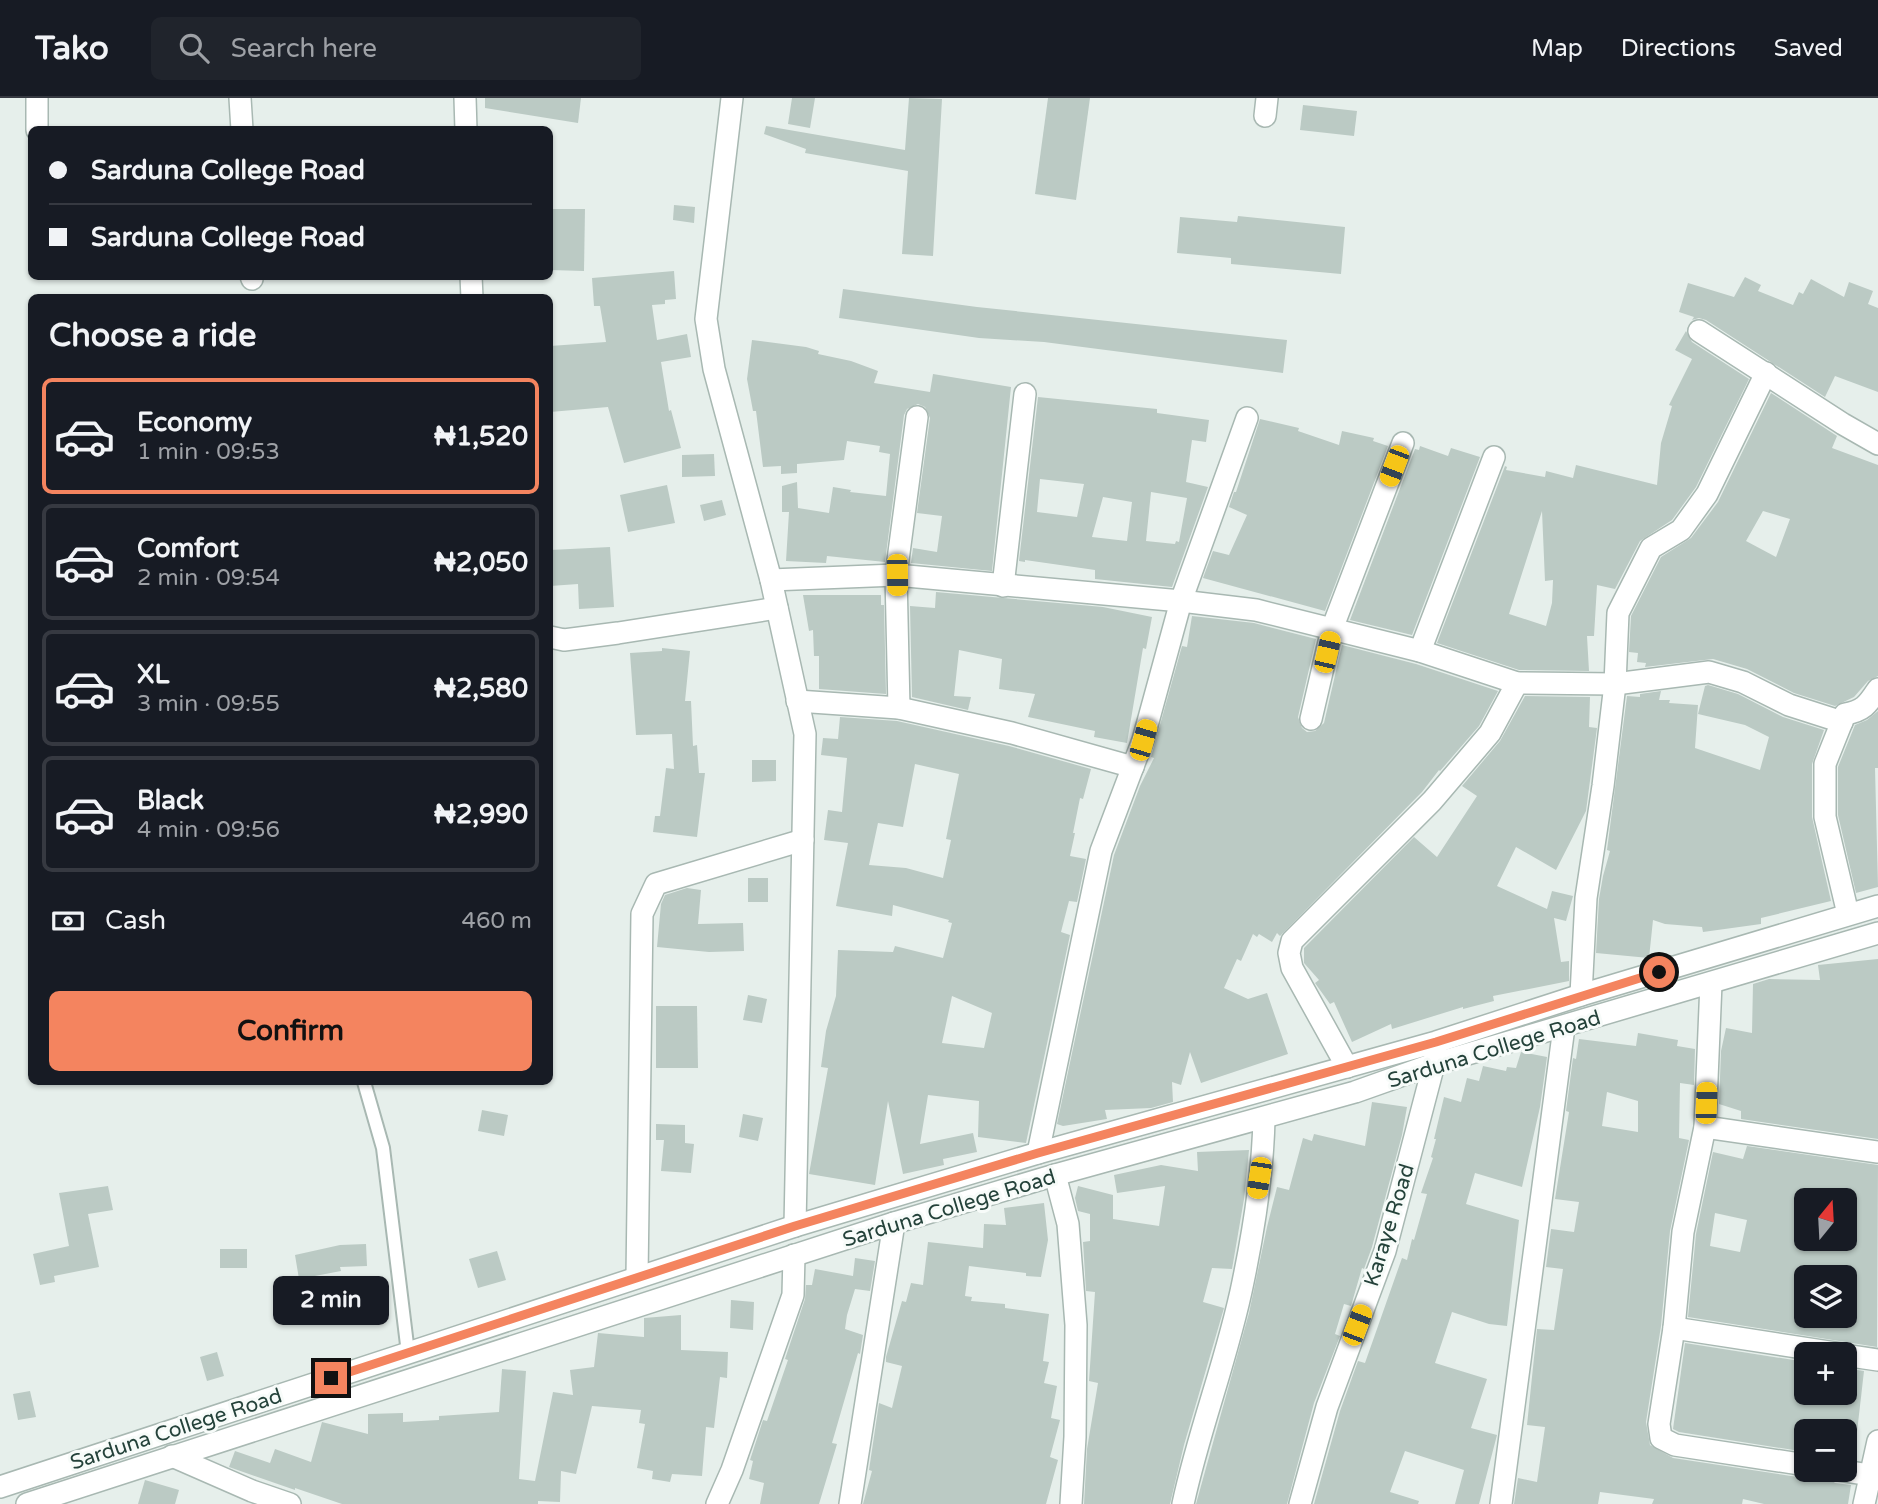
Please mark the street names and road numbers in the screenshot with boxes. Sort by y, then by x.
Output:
street label: Sarduna College Road [1385,1005,1604,1094]
street label: Karaye Road [1359,1161,1420,1289]
street label: Sarduna College Road [840,1164,1059,1253]
street label: Sarduna College Road [67,1383,285,1476]

